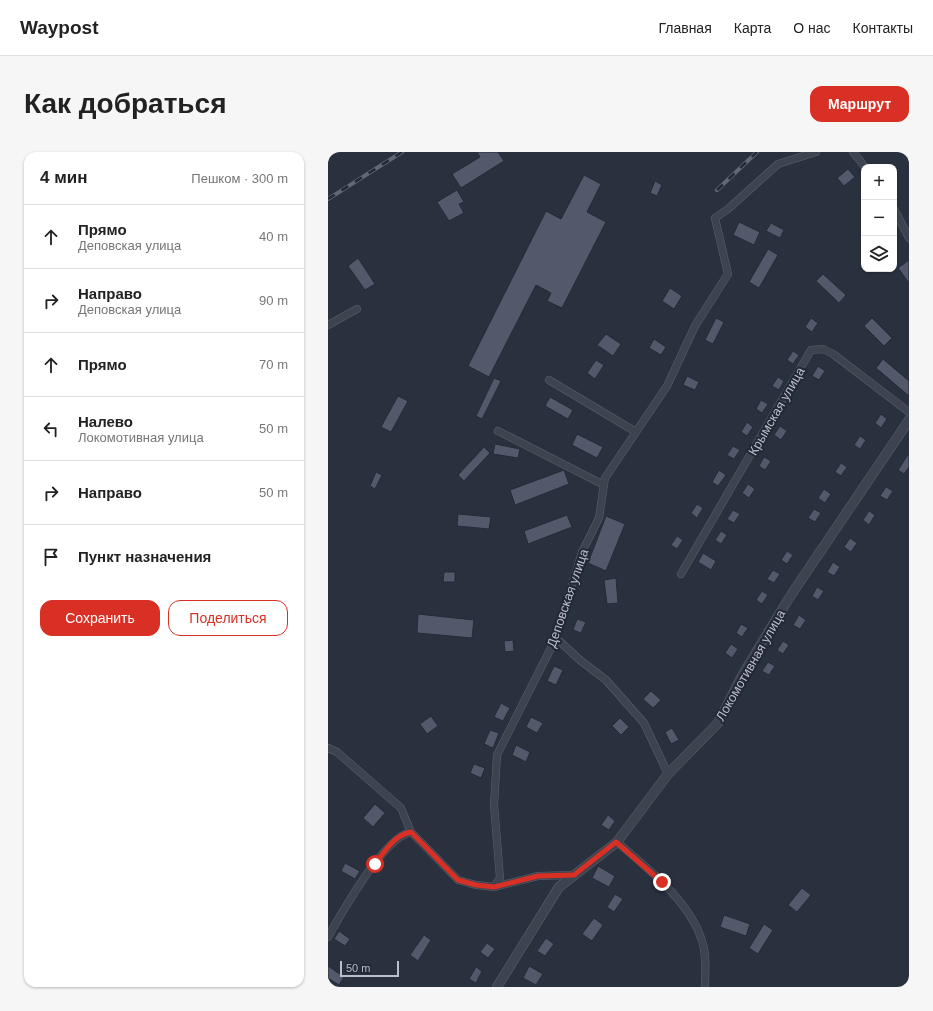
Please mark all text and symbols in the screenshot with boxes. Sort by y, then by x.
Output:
text: Waypost [20,17,98,38]
text: Главная [658,20,712,36]
text: Карта [734,20,771,36]
text: О нас [793,20,831,36]
text: Контакты [853,20,913,36]
button: Маршрут [810,86,909,122]
text: Как добраться [24,88,226,119]
map controls [861,164,897,272]
button: + [861,164,897,200]
text: 4 мин [40,168,87,187]
text: Пешком · 300 m [191,171,288,186]
button: − [861,200,897,236]
text: Прямо [78,221,127,238]
icon: ahead [40,226,62,248]
text: 40 m [259,229,288,244]
button: layers [861,236,897,272]
text: Деповская улица [78,238,181,253]
text: Направо [78,285,142,302]
icon: right [40,290,62,312]
text: 90 m [259,293,288,308]
text: Деповская улица [78,302,181,317]
icon: ahead [40,354,62,376]
text: Прямо [78,356,127,373]
text: 70 m [259,357,288,372]
street label: Крымская улица [745,364,808,458]
text: Налево [78,413,133,430]
icon: left [40,418,62,440]
text: 50 m [259,421,288,436]
text: Локомотивная улица [78,430,204,445]
icon: right [40,482,62,504]
text: Направо [78,484,142,501]
text: 50 m [259,485,288,500]
icon: arrive [40,546,62,568]
street label: Деповская улица [544,546,592,649]
text: Пункт назначения [78,548,211,565]
button: Сохранить [40,600,160,636]
button: Поделиться [168,600,288,636]
street label: Локомотивная улица [713,606,789,723]
route start [366,855,384,873]
route end [653,873,671,891]
scale bar [340,959,399,978]
text: 50 m [346,962,370,974]

